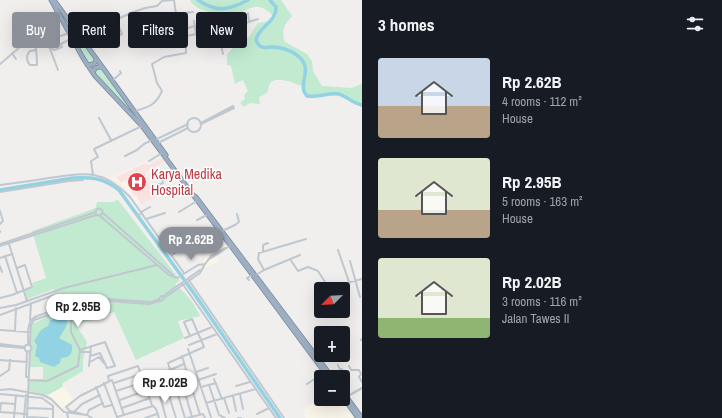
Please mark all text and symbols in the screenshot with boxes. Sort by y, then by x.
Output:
chip: Buy [12,12,60,48]
chip: Rent [68,12,120,48]
chip: Filters [128,12,188,48]
chip: New [196,12,247,48]
text: 3 homes [378,13,435,36]
icon: filters [684,13,706,35]
text: Rp 2.62B [502,70,562,93]
icon: home [410,74,458,122]
text: 4 rooms · 112 m² [502,93,582,110]
text: House [502,110,533,127]
place label: Karya Medika Hospital [151,165,222,199]
text: Rp 2.95B [502,170,562,193]
hospital icon: Karya Medika Hospital [126,171,148,193]
icon: home [410,174,458,222]
text: 5 rooms · 163 m² [502,193,583,210]
text: House [502,210,533,227]
pin: Rp 2.62B [150,227,232,261]
text: Rp 2.62B [168,231,214,248]
text: Rp 2.02B [502,270,562,293]
icon: home [410,274,458,322]
north arrow [314,282,350,318]
map controls [314,282,350,406]
text: 3 rooms · 116 m² [502,293,582,310]
pin: Rp 2.95B [37,294,119,328]
text: Rp 2.95B [55,298,101,315]
text: Jalan Tawes II [502,310,570,327]
button: + [314,326,350,362]
pin: Rp 2.02B [124,370,206,404]
button: − [314,370,350,406]
text: Rp 2.02B [142,374,188,391]

